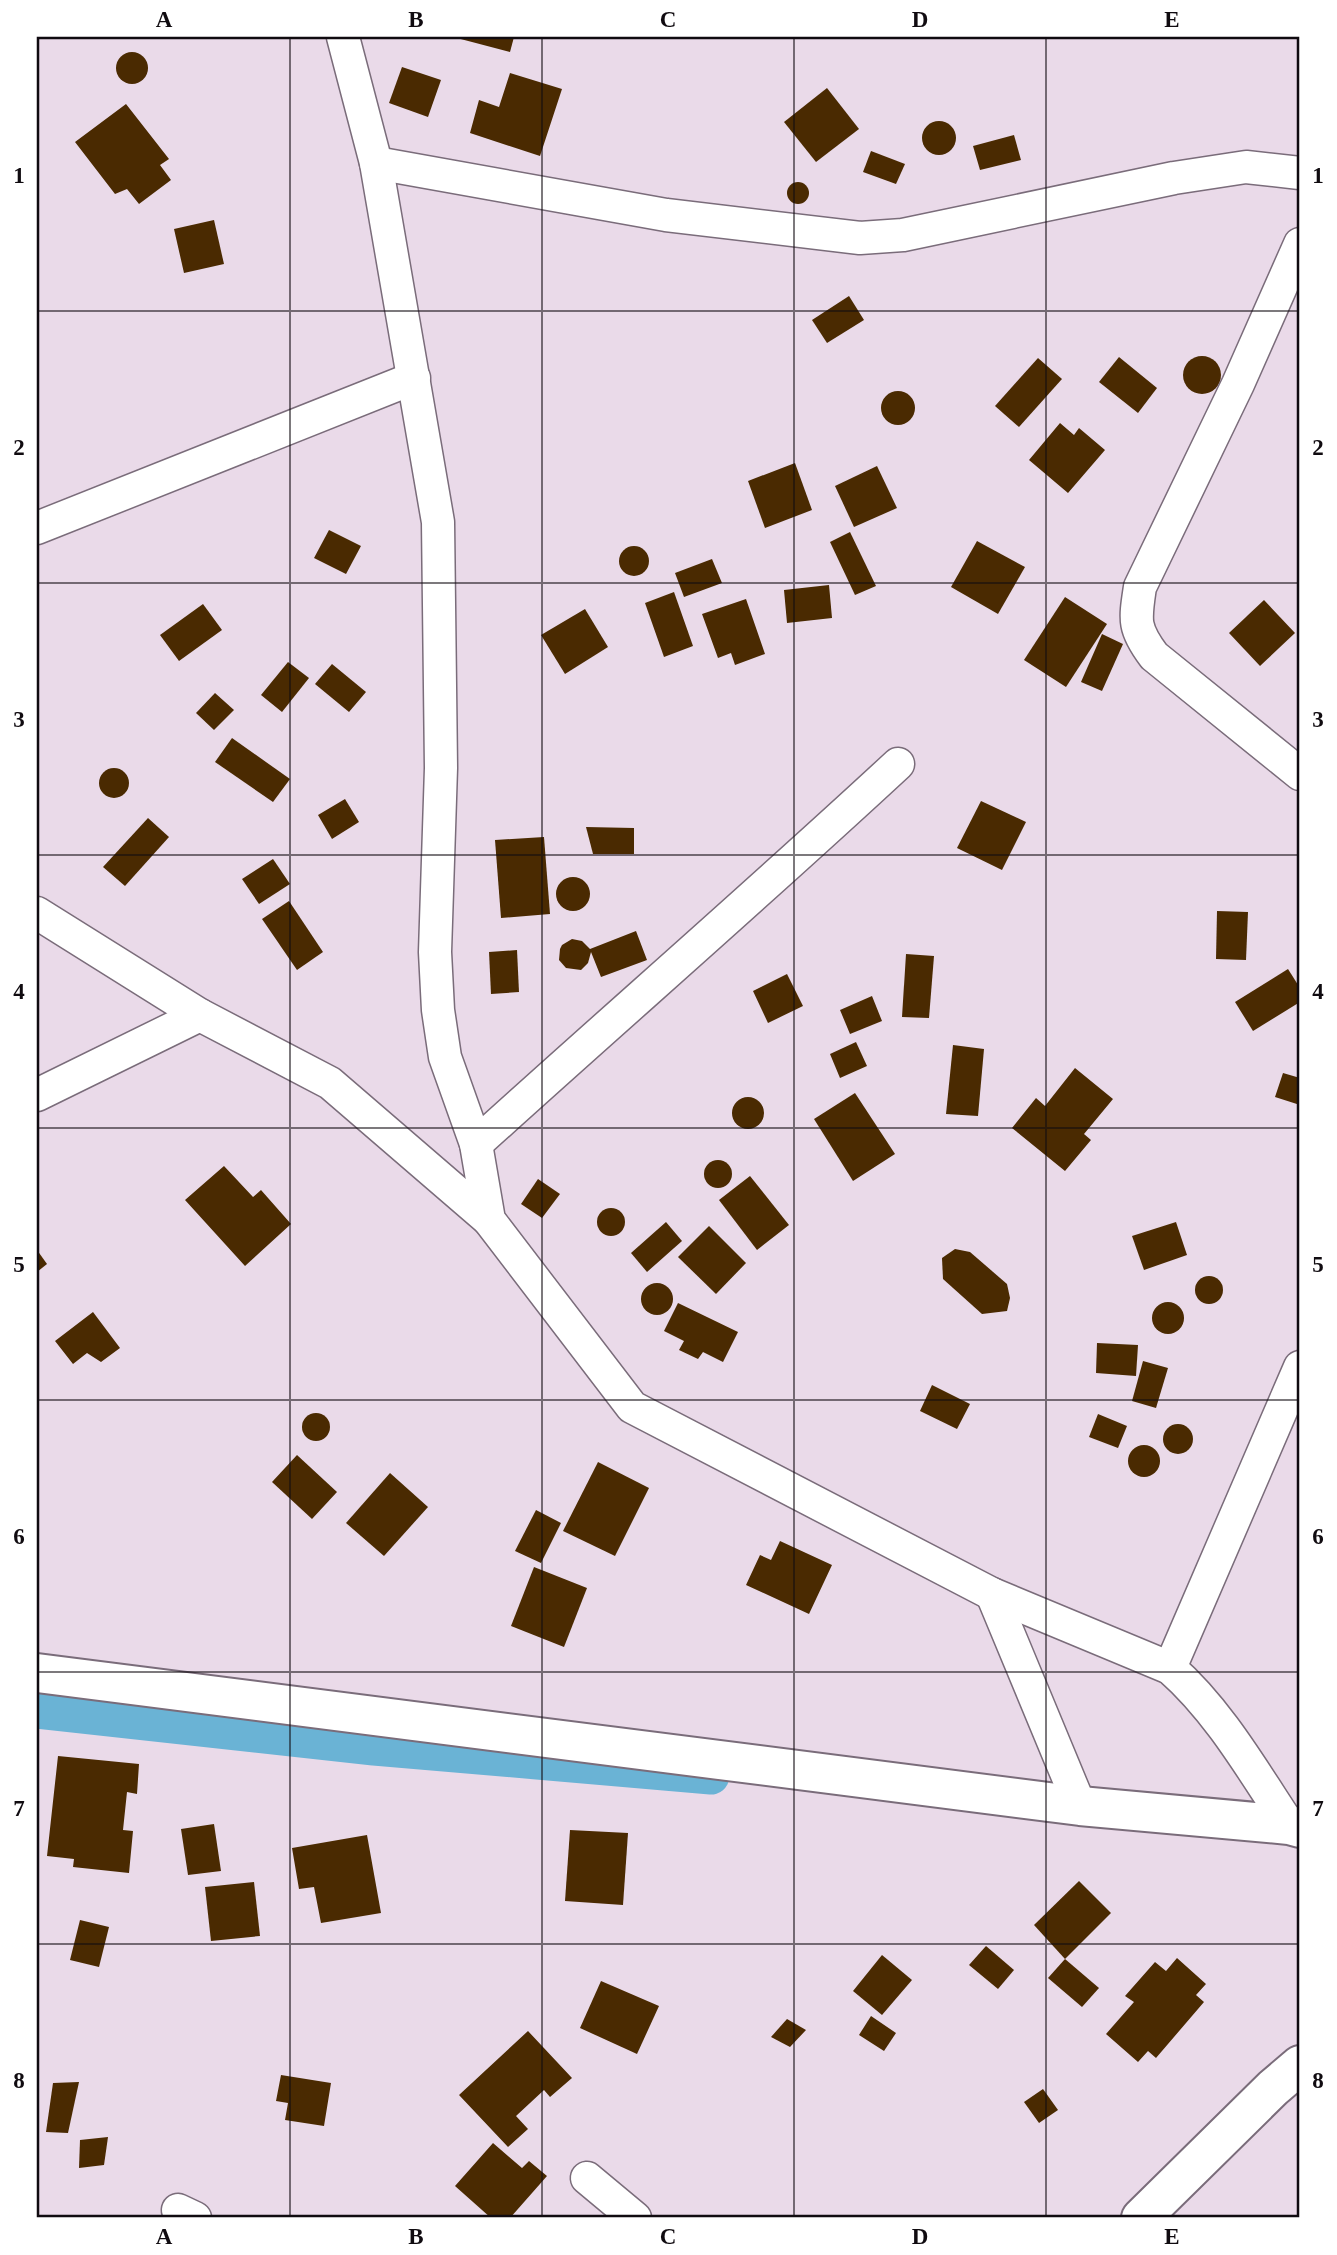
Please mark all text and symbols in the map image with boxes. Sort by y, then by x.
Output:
text: A [156,7,173,32]
text: B [408,7,424,32]
text: C [660,7,676,32]
text: D [912,7,928,32]
text: E [1164,7,1180,32]
text: 1 [13,163,25,188]
text: 1 [1312,163,1324,188]
text: 2 [13,435,25,460]
text: 2 [1312,435,1324,460]
text: 3 [13,707,25,732]
text: 3 [1312,707,1324,732]
text: 4 [13,979,25,1004]
text: 4 [1312,979,1324,1004]
text: 5 [13,1252,25,1277]
text: 5 [1312,1252,1324,1277]
text: 6 [13,1524,25,1549]
text: 6 [1312,1524,1324,1549]
text: 7 [13,1796,25,1821]
text: 7 [1312,1796,1324,1821]
text: 8 [13,2068,25,2093]
text: 8 [1312,2068,1324,2093]
text: A [156,2224,173,2249]
text: B [408,2224,424,2249]
text: C [660,2224,676,2249]
text: D [912,2224,928,2249]
text: E [1164,2224,1180,2249]

